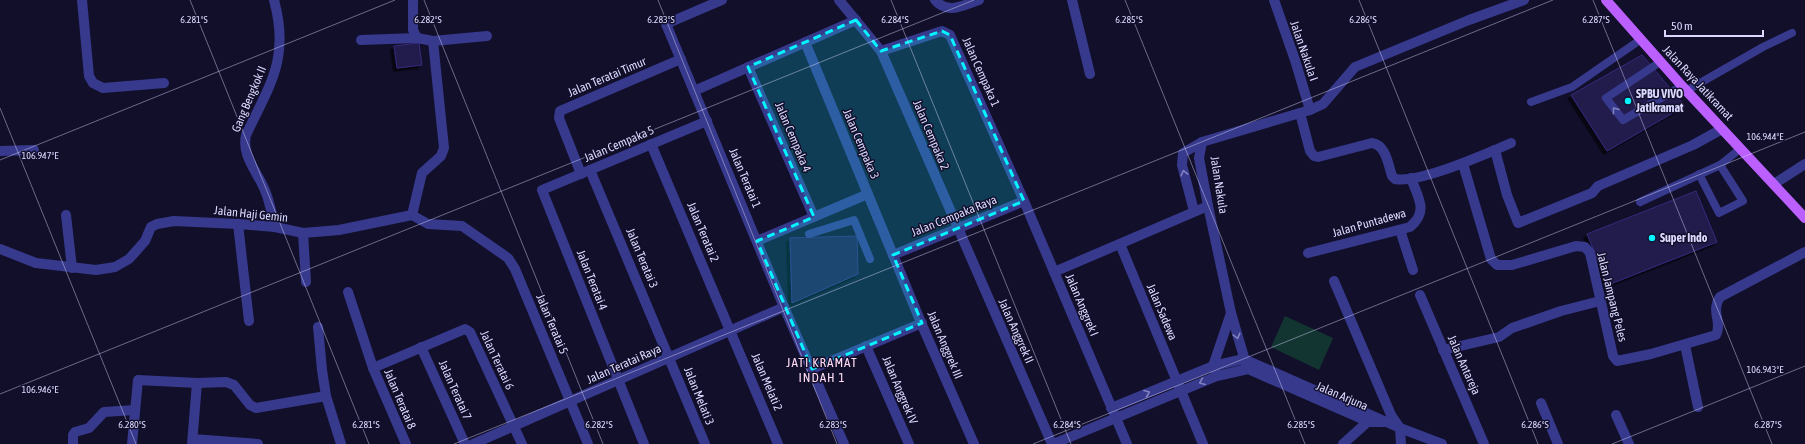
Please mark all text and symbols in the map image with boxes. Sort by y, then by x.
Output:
scale bar [1665,12,1763,38]
text: 6.281°S [180,14,208,25]
text: 6.282°S [414,14,442,25]
text: 6.283°S [647,14,675,25]
text: 6.284°S [881,14,909,25]
text: 6.285°S [1115,14,1143,25]
text: 6.286°S [1349,14,1377,25]
text: 6.287°S [1582,14,1610,25]
street label: Jalan Nakula I [1287,19,1321,83]
text: 50 m [1671,19,1693,33]
street label: Jalan Cempaka 1 [959,35,1003,109]
street label: Jalan Raya Jatikramat [1660,43,1736,124]
street label: Jalan Teratai Timur [566,54,649,100]
street label: Gang Bengkok II [229,64,269,134]
place label: SPBU VIVO Jatikramat [1635,87,1684,115]
marker: SPBU VIVO Jatikramat [1623,96,1633,106]
street label: Jalan Cempaka 2 [910,98,952,172]
street label: Jalan Cempaka 4 [772,100,814,174]
street label: Jalan Cempaka 3 [840,107,882,181]
one-way arrow [1613,107,1620,114]
street label: Jalan Cempaka 5 [582,123,656,165]
text: 106.944°E [1747,131,1784,142]
street label: Jalan Teratai 1 [726,146,764,210]
text: 106.947°E [22,150,59,161]
street label: Jalan Nakula [1208,155,1230,215]
one-way arrow [1180,170,1189,177]
street label: Jalan Cempaka Raya [909,192,999,240]
street label: Jalan Teratai 2 [684,200,722,264]
street label: Jalan Haji Gemin [213,203,289,225]
street label: Jalan Puntadewa [1331,206,1407,240]
street label: Jalan Teratai 3 [623,226,661,290]
place label: Super Indo [1660,231,1708,245]
marker: Super Indo [1647,233,1657,243]
street label: Jalan Teratai 4 [574,248,611,312]
street label: Jalan Jampang Peles [1594,251,1630,343]
street label: Jalan Anggrek I [1063,272,1101,338]
street label: Jalan Sadewa [1144,282,1180,342]
street label: Jalan Teratai 5 [533,292,571,356]
street label: Jalan Anggrek II [995,296,1037,366]
street label: Jalan Anggrek III [924,309,966,381]
street label: Jalan Teratai 6 [477,328,517,392]
one-way arrow [1233,333,1241,339]
street label: Jalan Antareja [1445,333,1483,397]
street label: Jalan Teratai Raya [585,341,663,387]
street label: Jalan Melati 2 [749,351,785,413]
street label: Jalan Anggrek IV [879,354,921,426]
district label: JATI KRAMAT INDAH 1 [786,355,858,385]
street label: Jalan Teratai 7 [436,358,474,422]
text: 106.943°E [1747,364,1784,375]
street label: Jalan Melati 3 [681,365,717,427]
street label: Jalan Teratai 8 [381,367,419,431]
one-way arrow [1199,377,1207,385]
street label: Jalan Arjuna [1314,379,1370,413]
text: 106.946°E [22,384,59,395]
one-way arrow [1144,390,1151,398]
text: 6.280°S [118,419,146,430]
text: 6.281°S [352,419,380,430]
text: 6.282°S [585,419,613,430]
text: 6.283°S [819,419,847,430]
text: 6.284°S [1053,419,1081,430]
text: 6.285°S [1287,419,1315,430]
text: 6.286°S [1521,419,1549,430]
text: 6.287°S [1754,419,1782,430]

